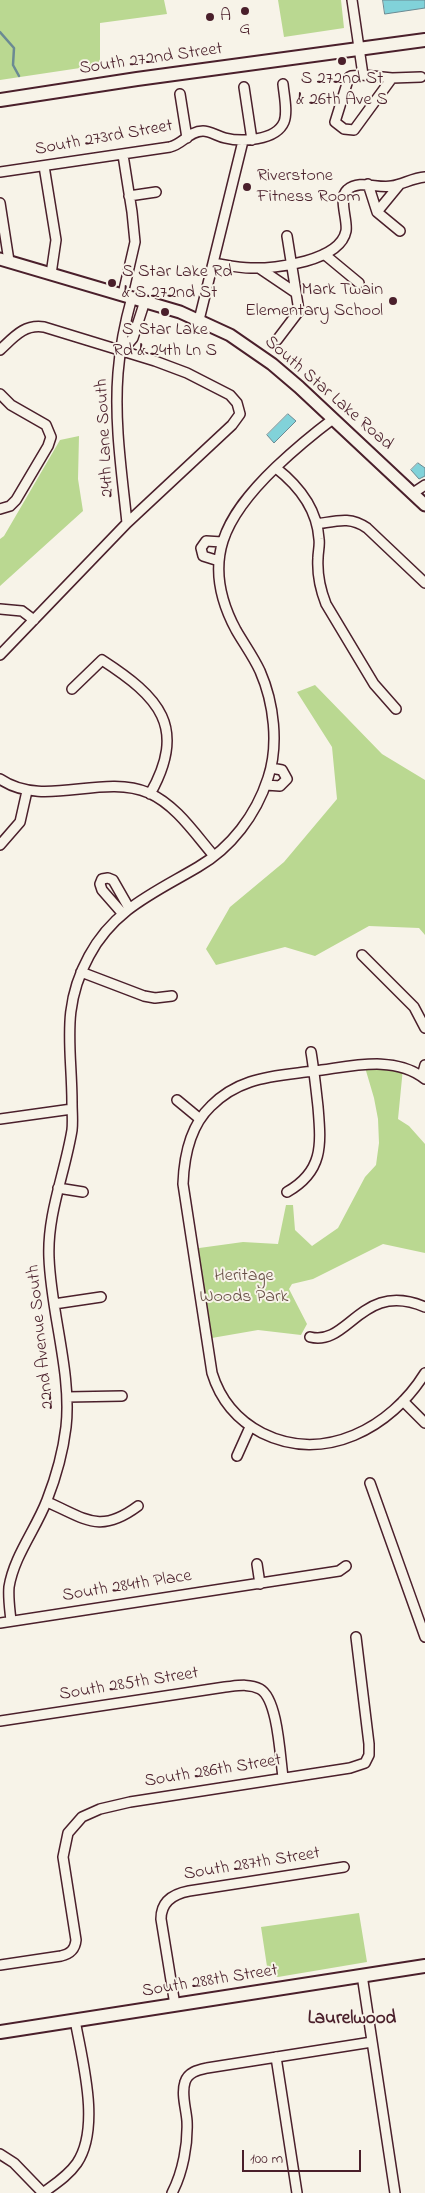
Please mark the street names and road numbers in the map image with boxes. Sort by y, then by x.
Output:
street label: South 272nd Street [78,39,224,81]
street label: South 273rd Street [33,116,175,162]
street label: South Star Lake Road [259,332,397,456]
street label: 24th Lane South [92,378,120,498]
street label: 22nd Avenue South [24,1264,60,1410]
street label: South 284th Place [61,1566,193,1608]
street label: South 285th Street [58,1663,200,1707]
street label: South 286th Street [143,1751,283,1793]
street label: South 287th Street [182,1844,322,1886]
street label: South 288th Street [141,1961,279,2003]

